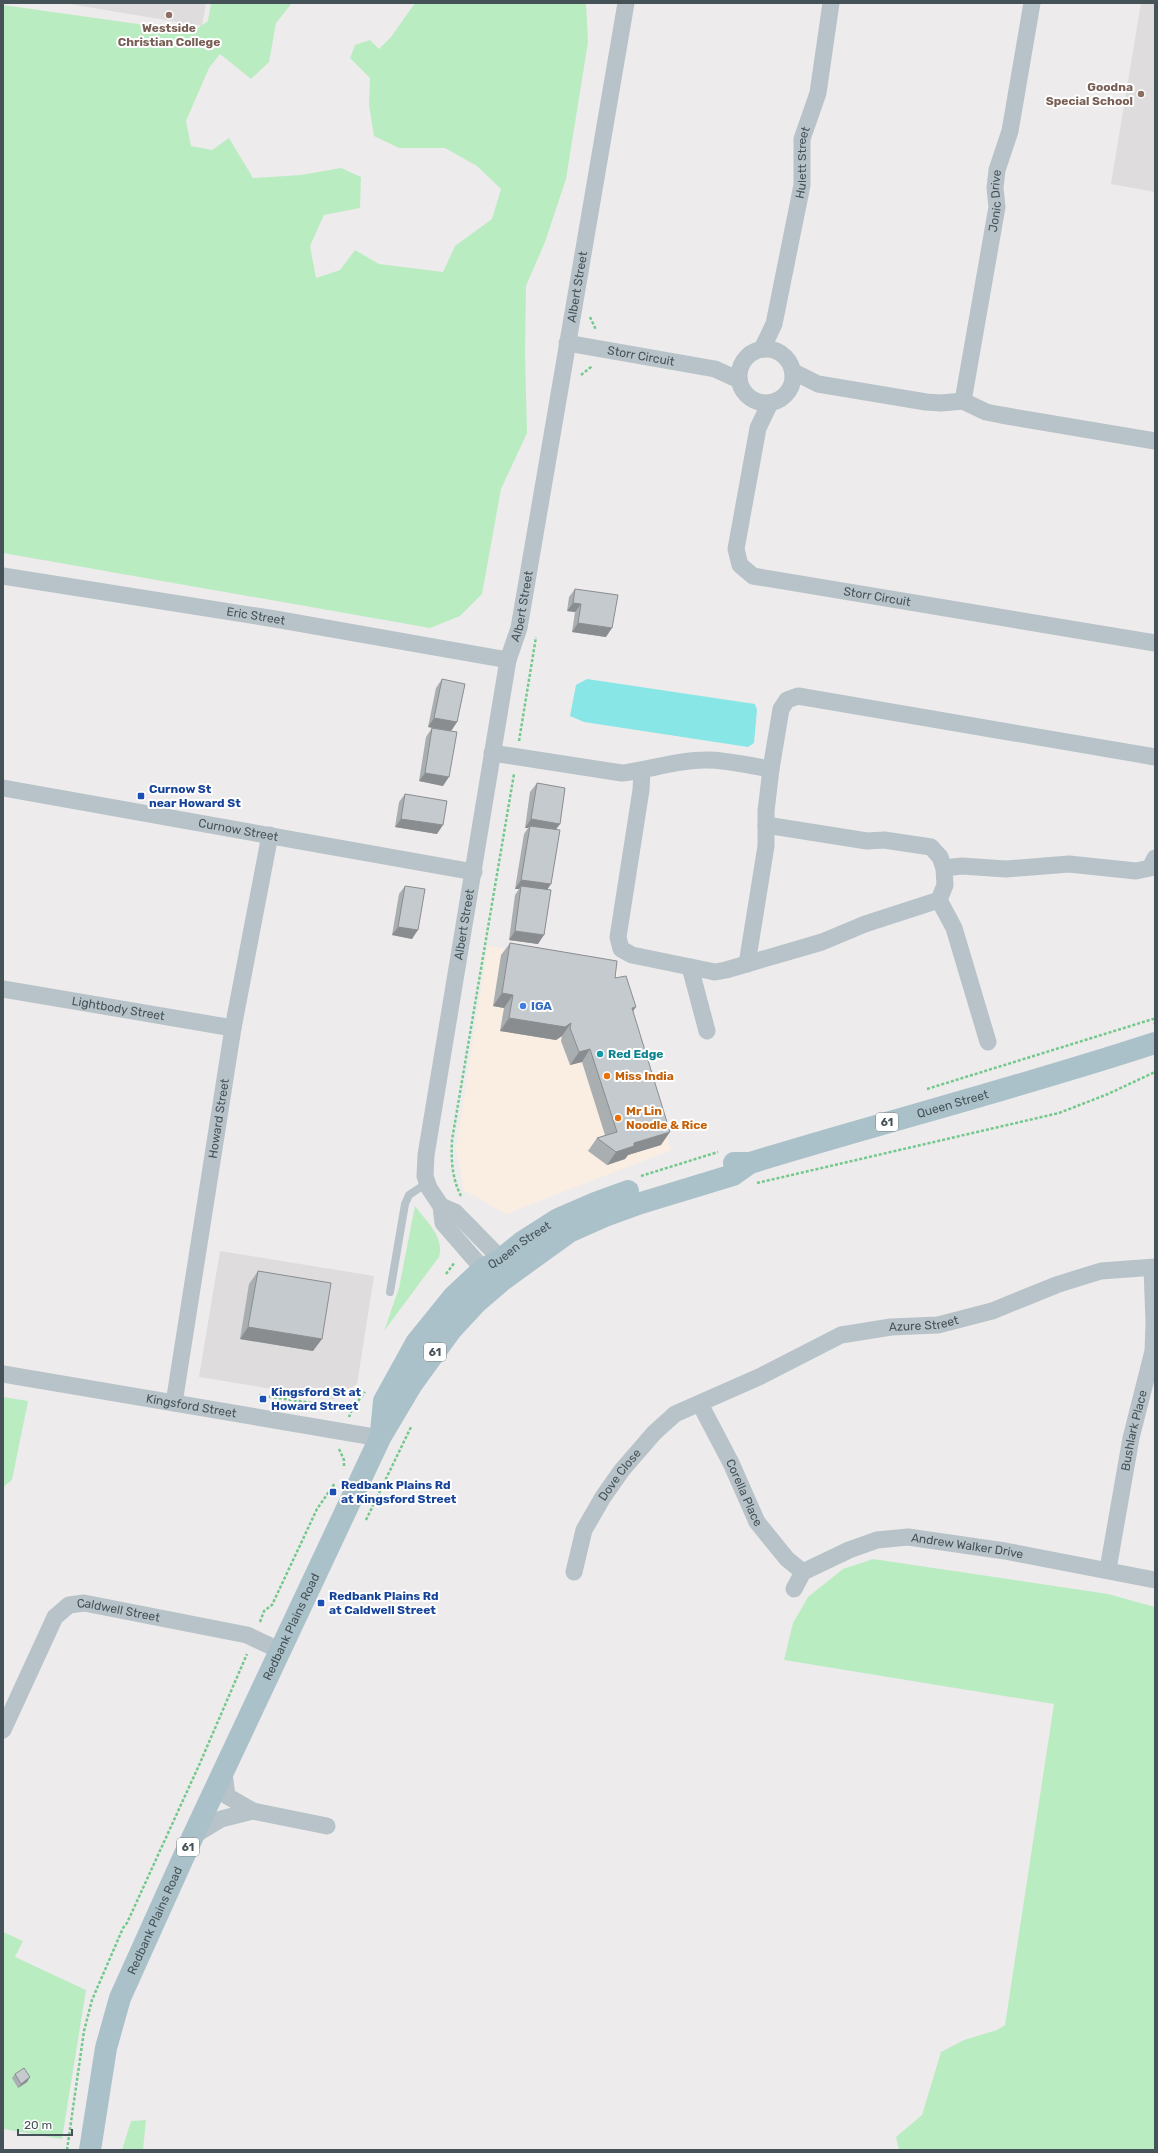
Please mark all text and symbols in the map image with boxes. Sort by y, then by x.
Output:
marker: Westside Christian College [164,10,174,20]
place label: Westside Christian College [118,21,220,49]
place label: Goodna Special School [1046,80,1133,108]
marker: Goodna Special School [1136,89,1146,99]
street label: Hulett Street [792,124,813,200]
street label: Jonic Drive [986,169,1004,233]
street label: Albert Street [564,250,590,324]
street label: Storr Circuit [606,343,676,369]
street label: Albert Street [508,569,536,643]
street label: Storr Circuit [843,584,912,609]
street label: Eric Street [226,604,287,628]
place label: Curnow St near Howard St [149,782,241,810]
marker: Curnow St near Howard St [136,791,146,801]
street label: Curnow Street [197,816,280,844]
street label: Albert Street [451,888,477,961]
street label: Lightbody Street [71,994,166,1023]
place label: IGA [531,999,552,1013]
marker: IGA [518,1001,528,1011]
place label: Red Edge [608,1047,663,1061]
marker: Red Edge [595,1049,605,1059]
place label: Miss India [615,1069,674,1083]
marker: Miss India [602,1071,612,1081]
street label: Howard Street [206,1077,232,1159]
street label: Queen Street [915,1087,990,1121]
place label: Mr Lin Noodle & Rice [626,1104,707,1132]
marker: Mr Lin Noodle & Rice [613,1113,623,1123]
road number: 61 [876,1113,898,1131]
street label: Queen Street [485,1218,554,1272]
street label: Azure Street [889,1313,960,1334]
road number: 61 [424,1343,446,1361]
place label: Kingsford St at Howard Street [271,1385,362,1413]
street label: Bushlark Place [1118,1388,1150,1472]
street label: Kingsford Street [145,1391,238,1421]
marker: Kingsford St at Howard Street [258,1394,268,1404]
street label: Dove Close [595,1446,644,1504]
street label: Corella Place [723,1457,765,1530]
place label: Redbank Plains Rd at Kingsford Street [341,1478,457,1506]
marker: Redbank Plains Rd at Kingsford Street [328,1487,338,1497]
street label: Andrew Walker Drive [910,1531,1025,1561]
street label: Redbank Plains Road [260,1571,322,1683]
place label: Redbank Plains Rd at Caldwell Street [329,1589,439,1617]
street label: Caldwell Street [76,1596,161,1625]
marker: Redbank Plains Rd at Caldwell Street [316,1598,326,1608]
road number: 61 [177,1838,199,1856]
street label: Redbank Plains Road [124,1865,185,1977]
scale bar [18,2111,72,2137]
text: 20 m [24,2118,52,2132]

